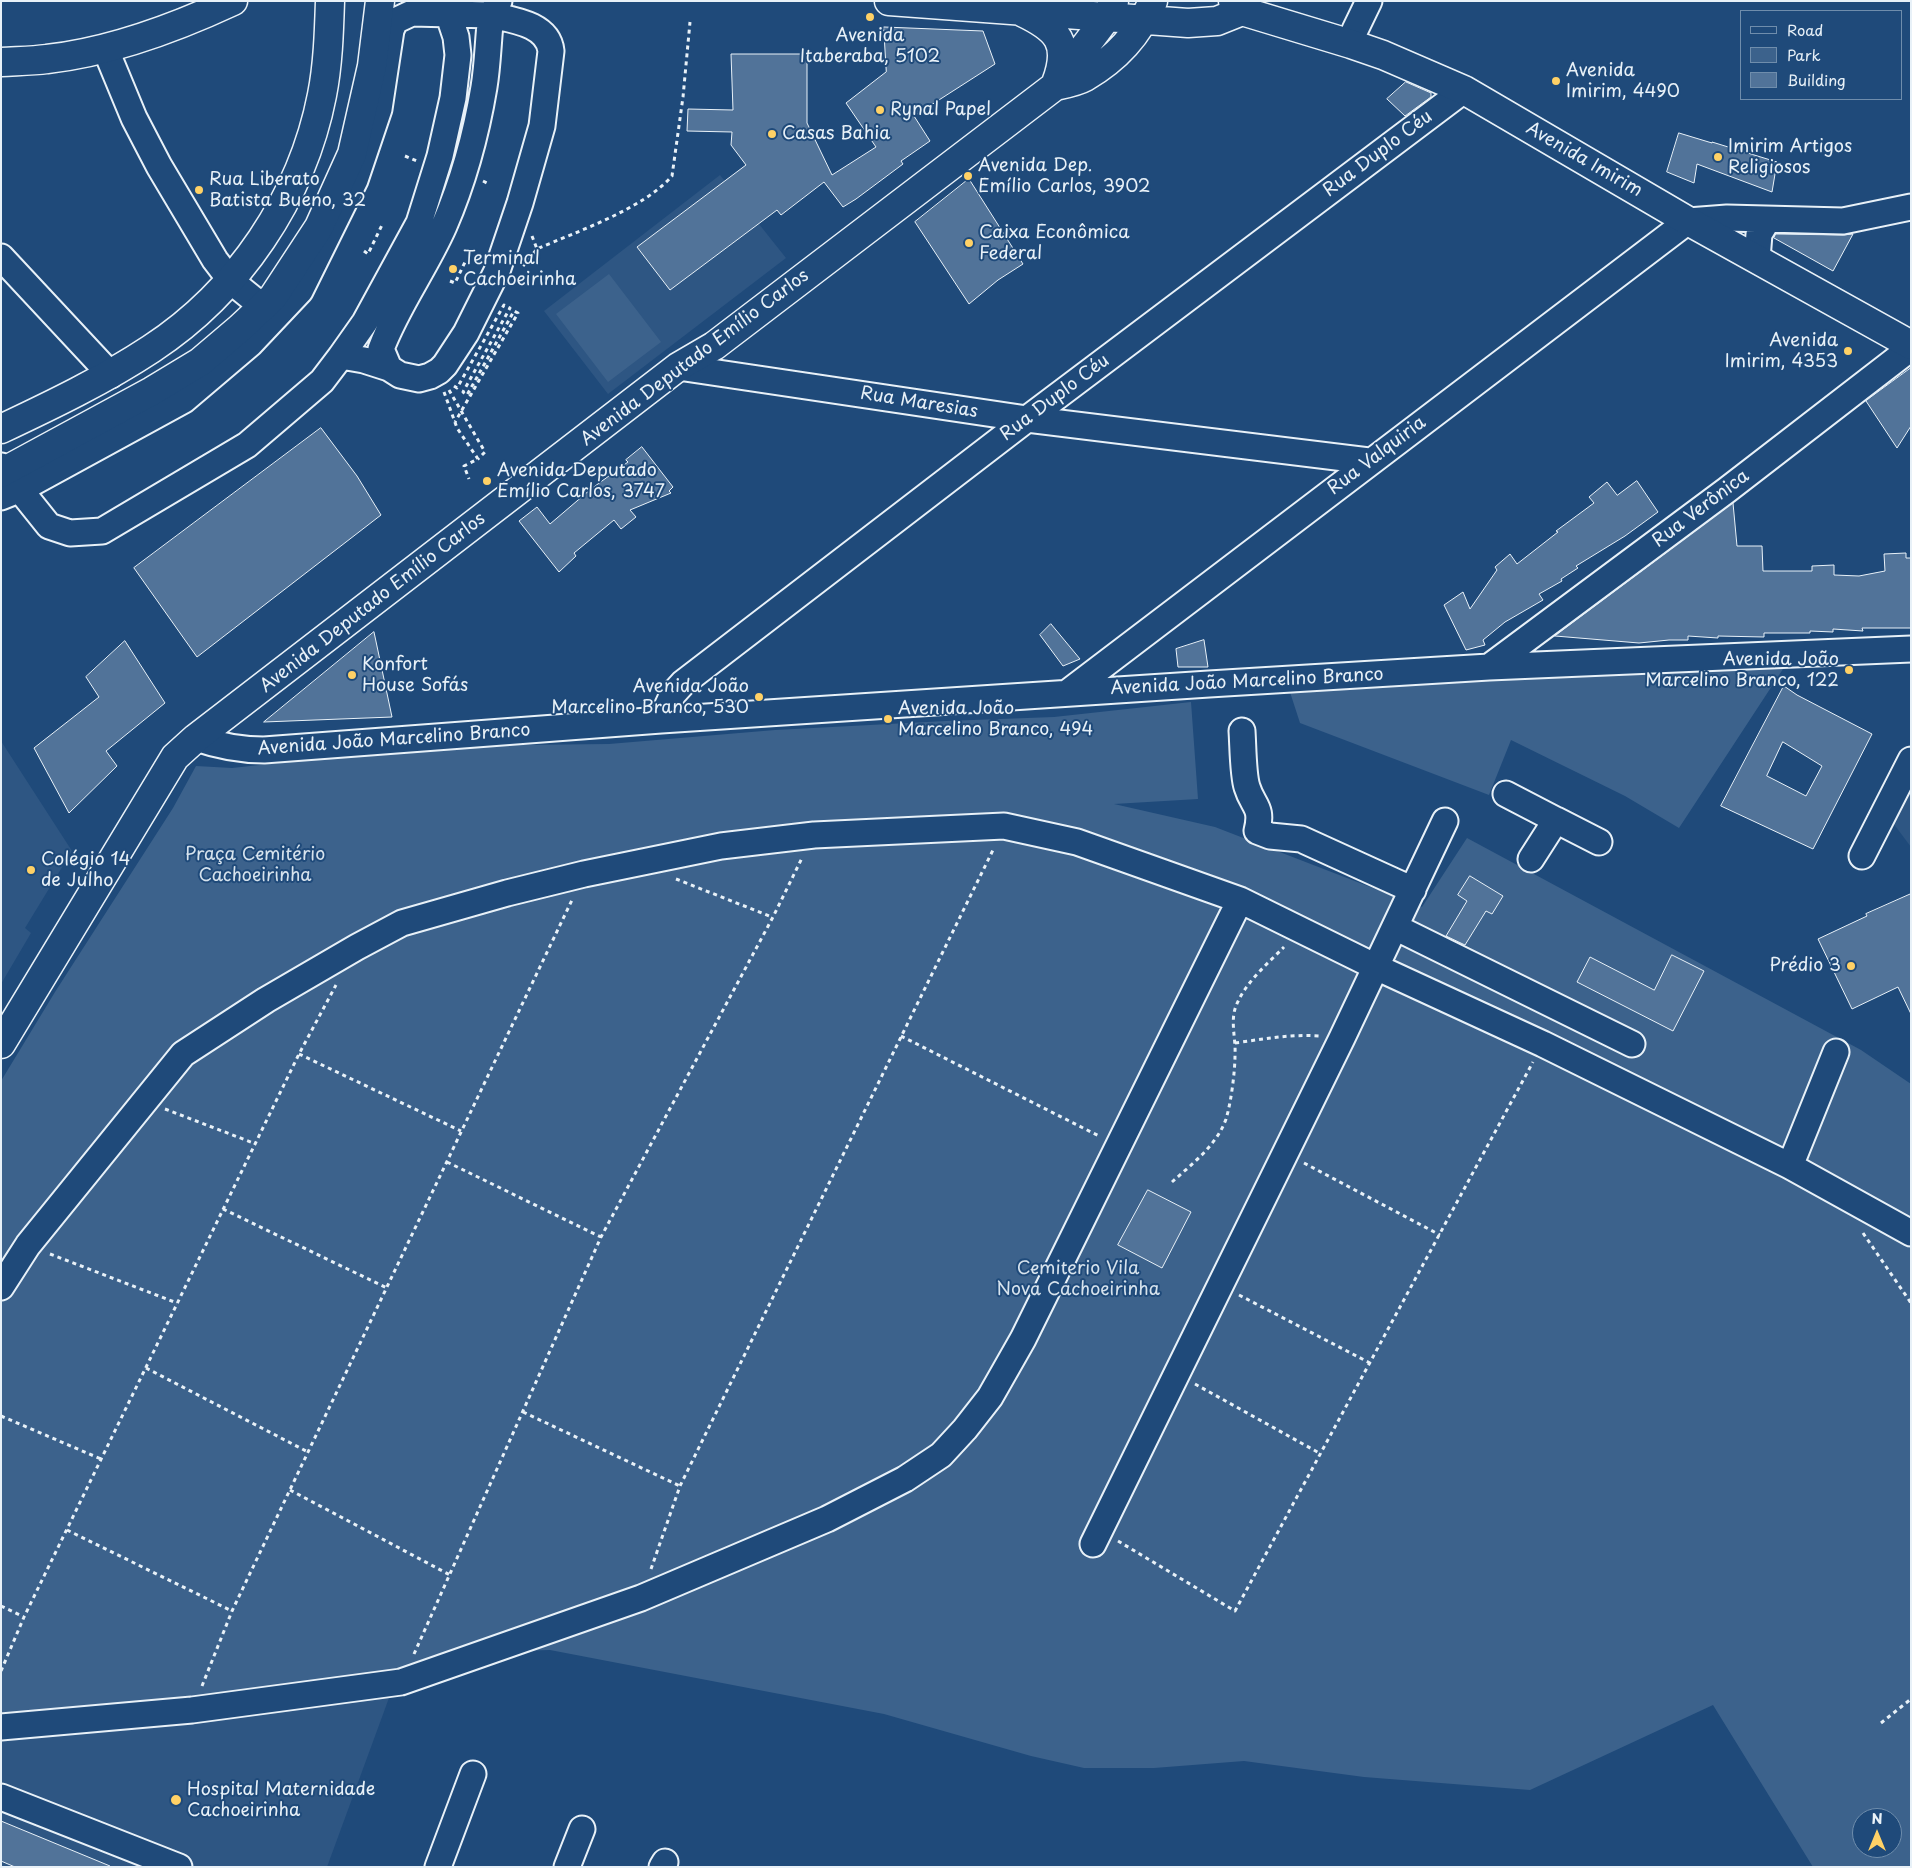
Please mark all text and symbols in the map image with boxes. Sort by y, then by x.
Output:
legend [1740,10,1902,100]
marker: Avenida Itaberaba, 5102 [864,11,876,23]
text: Road [1787,18,1823,41]
place label: Avenida Itaberaba, 5102 [800,25,940,68]
text: Park [1787,43,1821,66]
place label: Avenida Imirim, 4490 [1566,60,1680,102]
text: Building [1787,68,1846,91]
marker: Avenida Imirim, 4490 [1550,75,1562,87]
place label: Rynal Papel [890,99,991,121]
marker: Rynal Papel [874,104,886,116]
street label: Rua Duplo Céu [1319,106,1437,202]
street label: Avenida Imirim [1522,118,1646,202]
place label: Casas Bahia [782,123,890,145]
marker: Casas Bahia [766,128,778,140]
place label: Imirim Artigos Religiosos [1728,136,1852,178]
marker: Imirim Artigos Religiosos [1712,151,1724,163]
place label: Avenida Dep. Emílio Carlos, 3902 [978,155,1150,198]
place label: Rua Liberato Batista Bueno, 32 [209,169,366,212]
marker: Avenida Dep. Emílio Carlos, 3902 [962,170,974,182]
marker: Rua Liberato Batista Bueno, 32 [193,184,205,196]
place label: Caixa Econômica Federal [979,222,1129,264]
marker: Caixa Econômica Federal [963,237,975,249]
place label: Terminal Cachoeirinha [463,248,576,290]
marker: Terminal Cachoeirinha [447,263,459,275]
street label: Avenida Deputado Emílio Carlos [577,265,813,451]
place label: Avenida Imirim, 4353 [1725,330,1838,372]
marker: Avenida Imirim, 4353 [1842,345,1854,357]
street label: Rua Duplo Céu [996,350,1114,446]
street label: Rua Maresias [859,383,979,423]
street label: Rua Valquiria [1324,412,1430,500]
place label: Avenida Deputado Emílio Carlos, 3747 [497,460,665,502]
street label: Rua Verônica [1648,466,1754,552]
marker: Avenida Deputado Emílio Carlos, 3747 [481,475,493,487]
street label: Avenida Deputado Emílio Carlos [256,508,490,698]
place label: Avenida João Marcelino Branco, 122 [1645,649,1839,692]
place label: Konfort House Sofás [362,654,468,696]
street label: Avenida João Marcelino Branco [1110,664,1384,700]
marker: Avenida João Marcelino Branco, 122 [1843,664,1855,676]
marker: Konfort House Sofás [346,669,358,681]
place label: Avenida João Marcelino Branco, 530 [551,676,749,719]
marker: Avenida João Marcelino Branco, 530 [753,691,765,703]
place label: Avenida João Marcelino Branco, 494 [898,698,1093,741]
marker: Avenida João Marcelino Branco, 494 [882,713,894,725]
street label: Avenida João Marcelino Branco [257,720,531,760]
park label: Praça Cemitério Cachoeirinha [185,844,325,886]
place label: Colégio 14 de Julho [41,849,130,892]
marker: Colégio 14 de Julho [25,864,37,876]
place label: Prédio 3 [1769,955,1841,977]
marker: Prédio 3 [1845,960,1857,972]
park label: Cemiterio Vila Nova Cachoeirinha [996,1258,1160,1300]
place label: Hospital Maternidade Cachoeirinha [187,1779,375,1822]
marker: Hospital Maternidade Cachoeirinha [169,1793,183,1807]
north arrow [1852,1808,1902,1858]
text: N [1871,1808,1883,1829]

